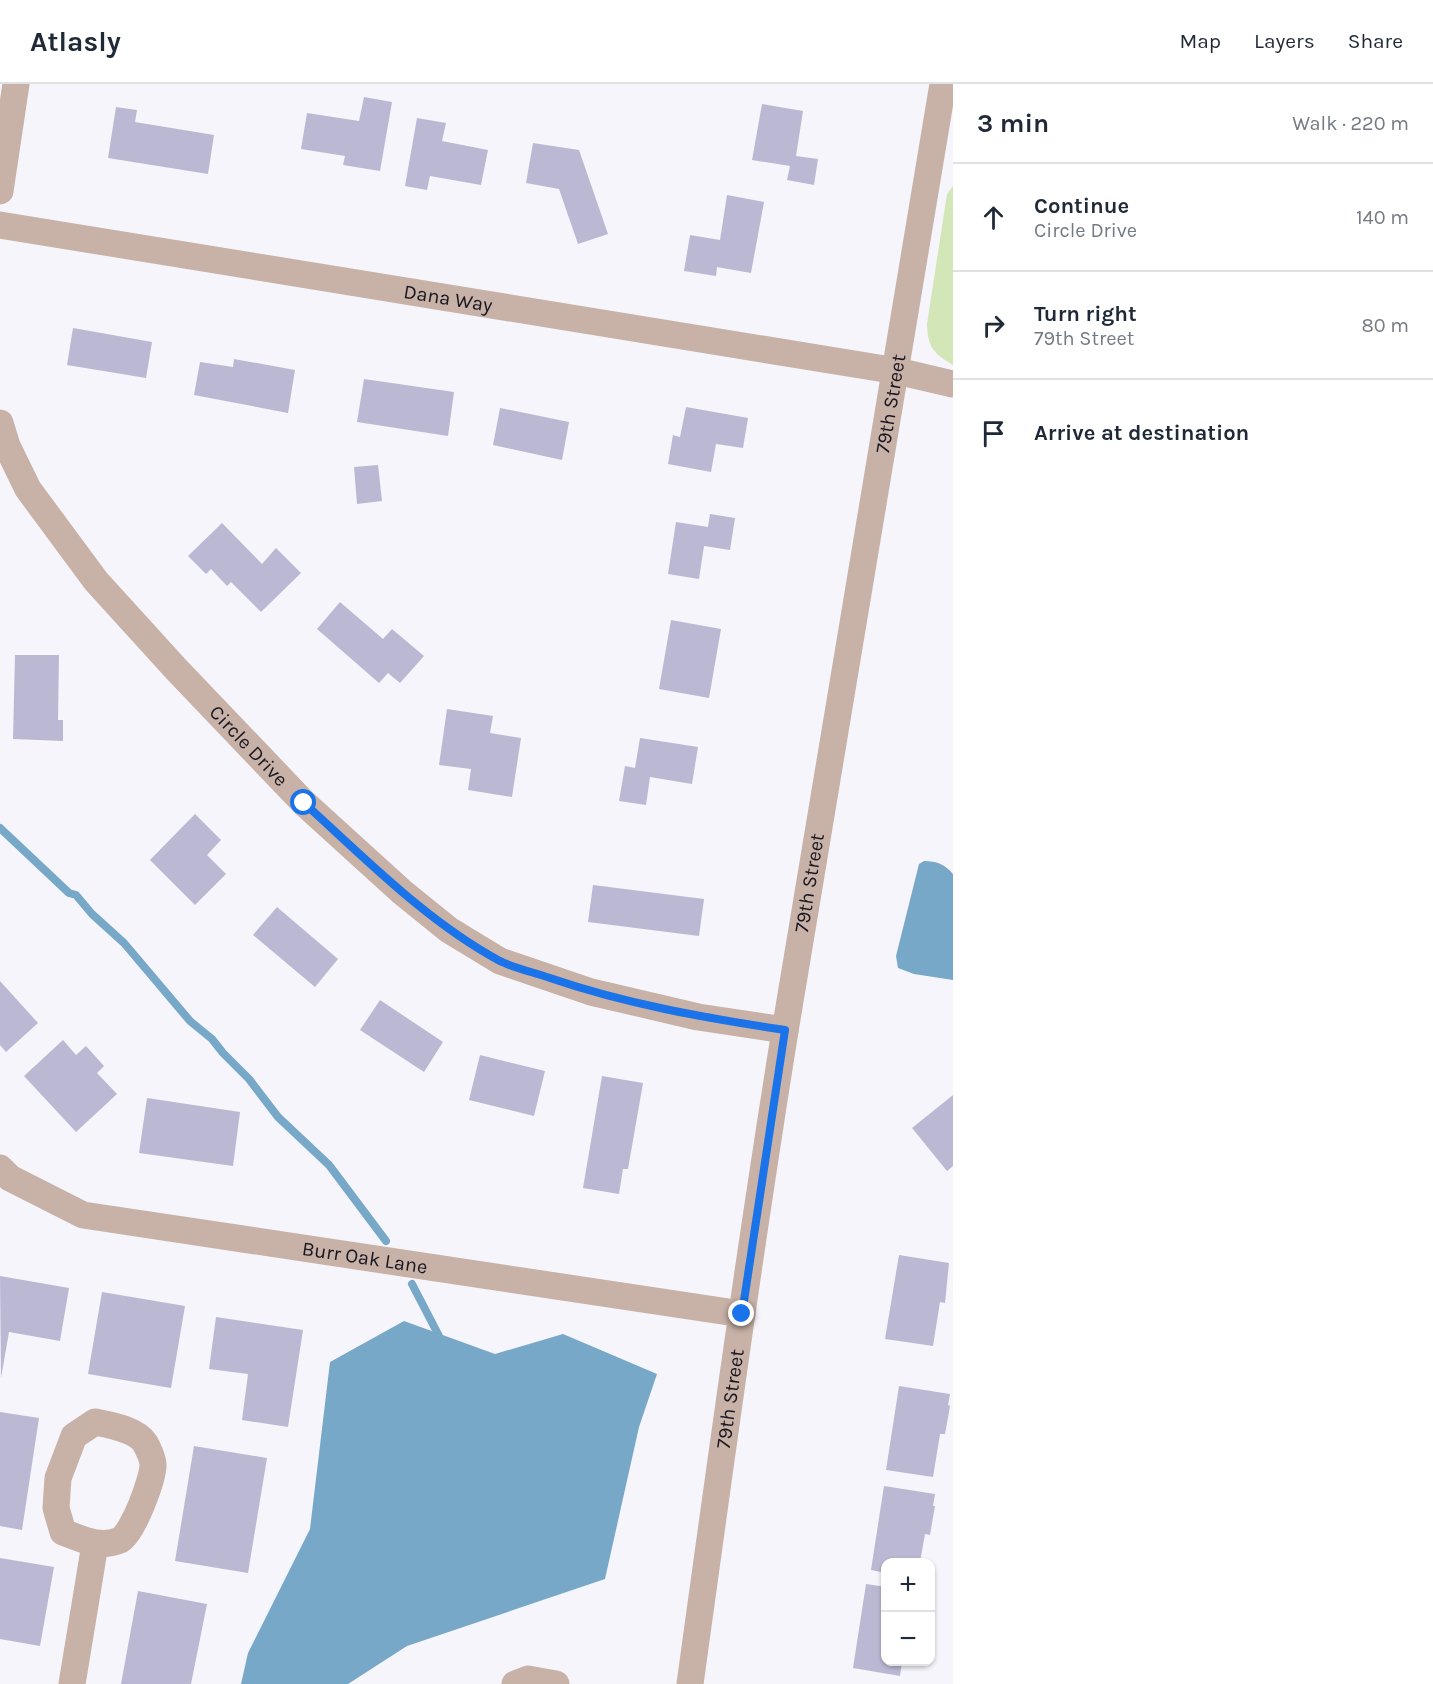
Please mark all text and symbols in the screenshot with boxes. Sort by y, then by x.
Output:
text: Atlasly [30,25,121,58]
text: Map [1179,29,1221,53]
text: Layers [1254,29,1315,53]
text: Share [1348,29,1403,53]
text: 3 min [977,108,1049,139]
text: Walk · 220 m [1292,112,1409,135]
text: Continue [1034,193,1129,219]
icon: ahead [977,201,1010,234]
text: 140 m [1356,206,1409,229]
text: Circle Drive [1034,219,1137,242]
street label: Dana Way [402,280,494,317]
text: Turn right [1034,301,1137,327]
icon: right [977,309,1010,342]
text: 80 m [1361,314,1409,337]
text: 79th Street [1034,327,1134,350]
street label: 79th Street [871,352,911,455]
icon: arrive [977,417,1010,450]
text: Arrive at destination [1034,420,1249,446]
street label: Circle Drive [205,701,293,791]
route start [290,789,316,815]
street label: 79th Street [790,831,829,934]
street label: Burr Oak Lane [301,1237,429,1279]
route end [728,1300,754,1326]
street label: 79th Street [712,1347,749,1450]
map controls [881,1558,935,1666]
button: + [881,1558,935,1612]
button: − [881,1612,935,1666]

